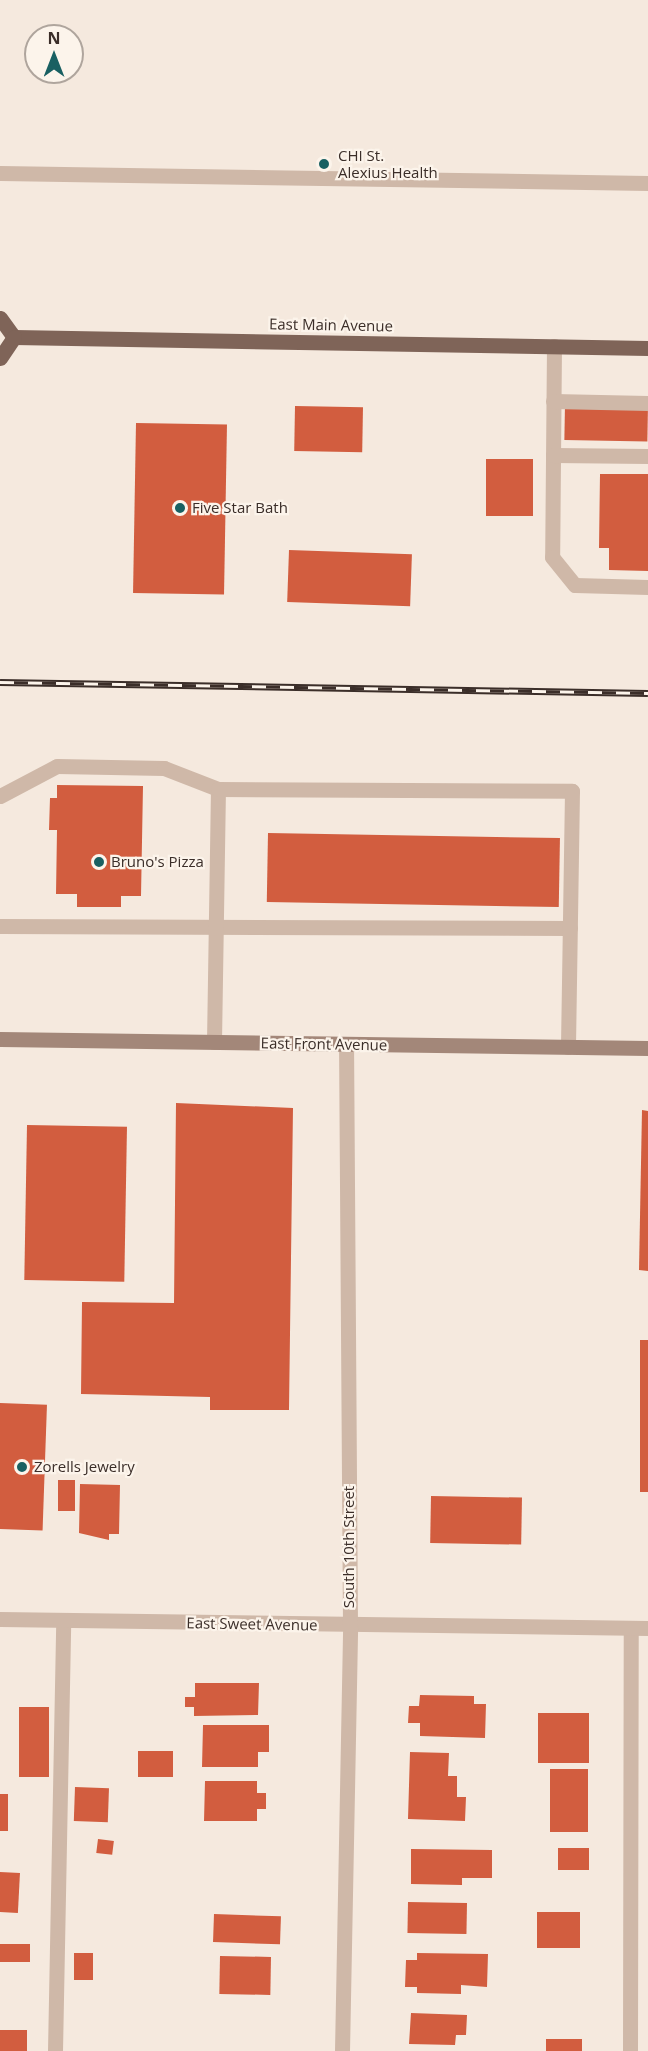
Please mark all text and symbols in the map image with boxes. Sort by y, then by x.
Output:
north arrow [24,24,84,84]
text: N [47,27,61,49]
place label: CHI St. Alexius Health [338,146,438,181]
marker: CHI St. Alexius Health [315,155,333,173]
street label: East Main Avenue [269,315,393,335]
place label: Five Star Bath [192,499,288,517]
marker: Five Star Bath [173,501,187,515]
place label: Bruno's Pizza [111,853,204,871]
marker: Bruno's Pizza [92,855,106,869]
street label: East Front Avenue [261,1034,387,1054]
place label: Zorells Jewelry [34,1458,135,1476]
marker: Zorells Jewelry [15,1460,29,1474]
street label: South 10th Street [340,1486,358,1608]
street label: East Sweet Avenue [186,1614,318,1634]

